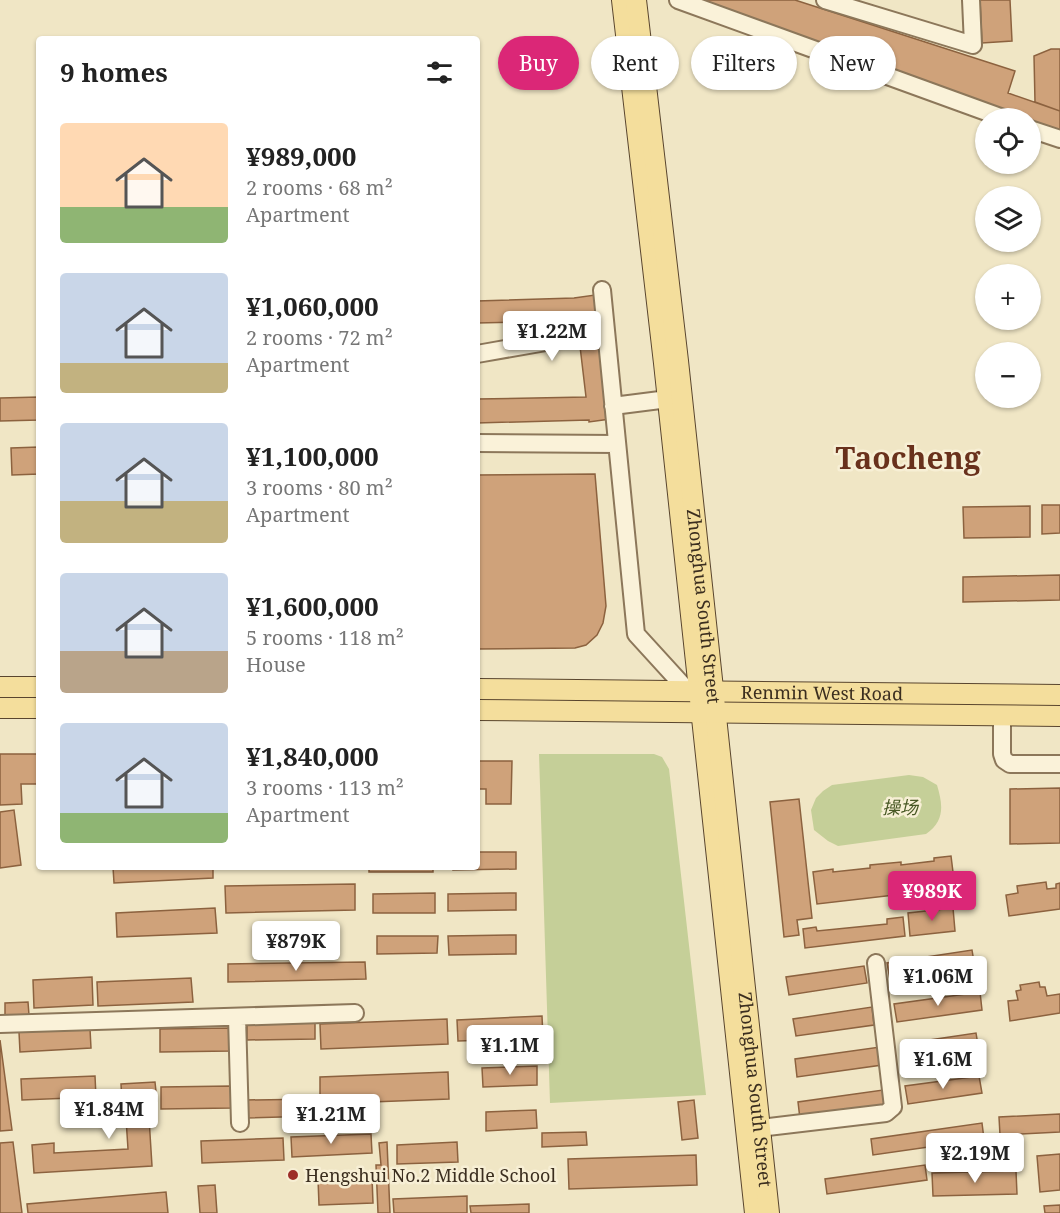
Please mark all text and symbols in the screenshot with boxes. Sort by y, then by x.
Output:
chip: Buy [498,36,579,90]
chip: Rent [591,36,679,90]
chip: Filters [691,36,797,90]
chip: New [809,36,896,90]
text: 9 homes [60,54,168,90]
icon: filters [423,56,456,89]
map controls [975,108,1041,408]
button: locate [975,108,1041,174]
text: ¥989,000 [246,138,356,174]
icon: home [108,147,180,219]
text: 2 rooms · 68 m² [246,174,393,201]
button: layers [975,186,1041,252]
text: Apartment [246,201,350,228]
button: + [975,264,1041,330]
text: ¥1,060,000 [246,288,379,324]
icon: home [108,297,180,369]
pin: ¥1.22M [503,311,601,362]
text: ¥1.22M [517,317,587,344]
text: 2 rooms · 72 m² [246,324,393,351]
button: − [975,342,1041,408]
text: Apartment [246,351,350,378]
district label: Taocheng [836,437,981,478]
text: ¥1,100,000 [246,438,379,474]
icon: home [108,447,180,519]
text: 3 rooms · 80 m² [246,474,393,501]
text: Apartment [246,501,350,528]
street label: Zhonghua South Street [682,508,727,705]
text: ¥1,600,000 [246,588,379,624]
icon: home [108,597,180,669]
text: 5 rooms · 118 m² [246,624,404,651]
text: House [246,651,306,678]
street label: Renmin West Road [741,680,903,705]
text: ¥1,840,000 [246,738,379,774]
icon: home [108,747,180,819]
text: 3 rooms · 113 m² [246,774,404,801]
park label: 操场 [882,795,920,819]
text: Apartment [246,801,350,828]
pin: ¥989K [890,871,974,922]
text: ¥989K [902,877,962,904]
pin: ¥879K [254,921,338,972]
text: ¥879K [266,927,326,954]
pin: ¥1.06M [889,956,987,1007]
text: ¥1.06M [903,962,973,989]
street label: Zhonghua South Street [733,991,778,1188]
pin: ¥1.1M [468,1025,552,1076]
text: ¥1.1M [481,1031,539,1058]
pin: ¥1.6M [901,1039,985,1090]
text: ¥1.6M [914,1045,972,1072]
pin: ¥1.84M [60,1089,158,1140]
pin: ¥1.21M [282,1094,380,1145]
text: ¥1.84M [74,1095,144,1122]
text: ¥1.21M [296,1100,366,1127]
pin: ¥2.19M [926,1133,1024,1184]
text: ¥2.19M [940,1139,1010,1166]
place label: Hengshui No.2 Middle School [305,1163,556,1187]
marker: Hengshui No.2 Middle School [286,1168,300,1182]

